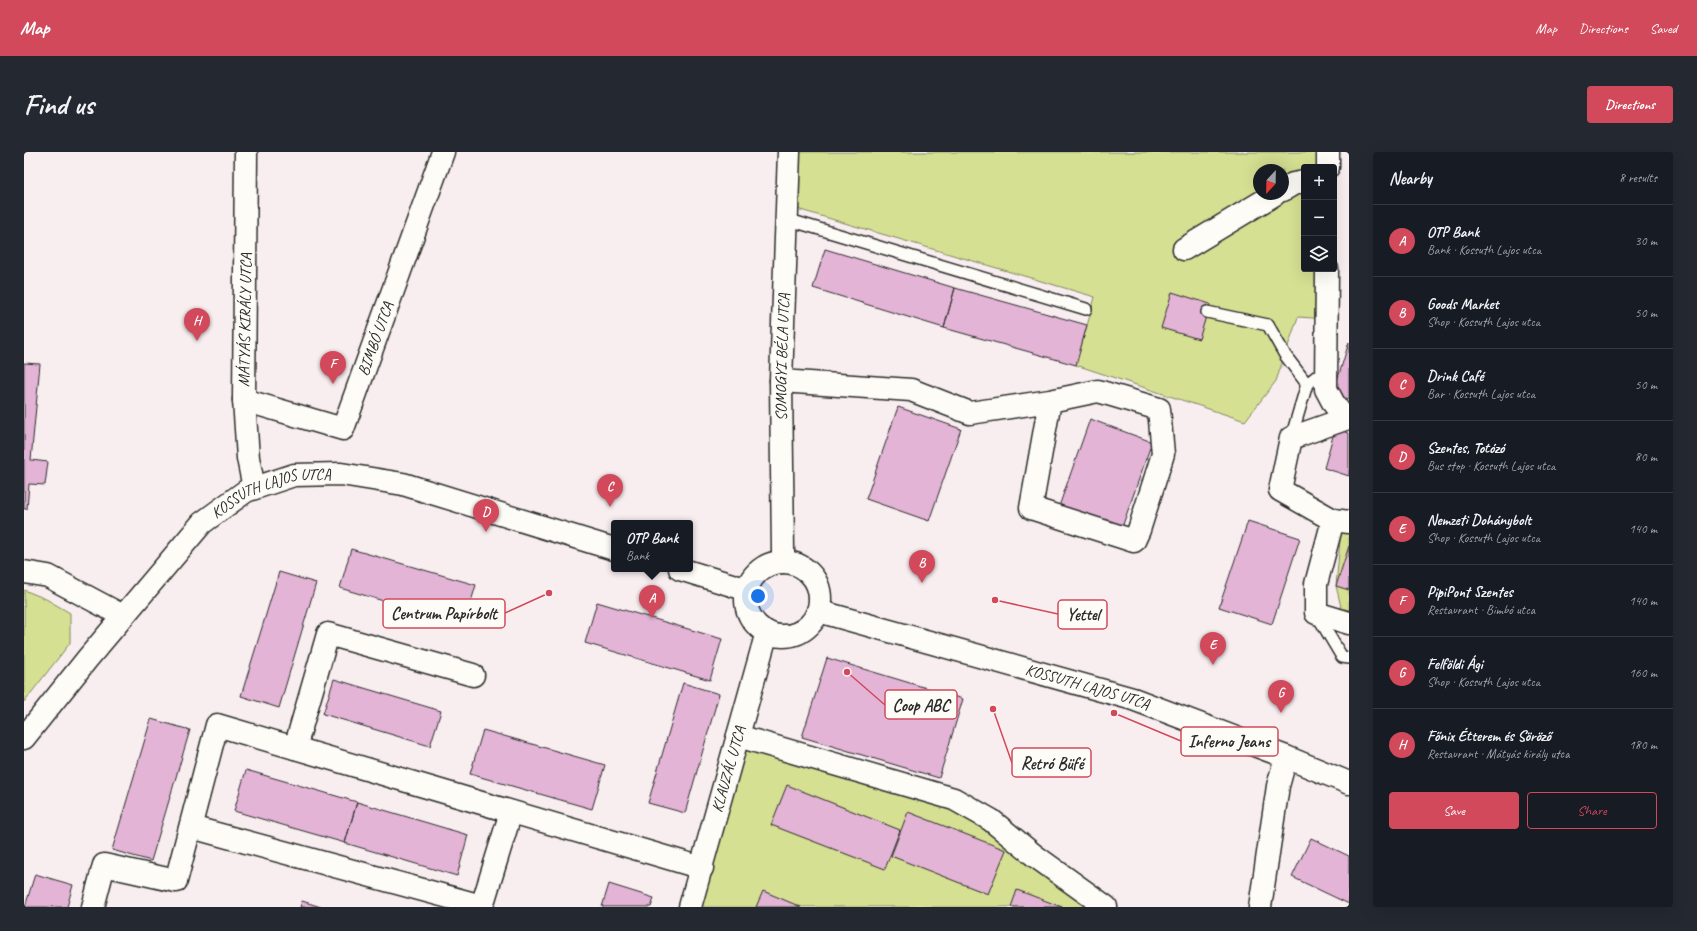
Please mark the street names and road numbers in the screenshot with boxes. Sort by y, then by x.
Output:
street label: MÁTYÁS KIRÁLY UTCA [234,252,256,387]
street label: SOMOGYI BÉLA UTCA [771,292,794,421]
street label: BIMBÓ UTCA [353,298,398,378]
street label: KOSSUTH LAJOS UTCA [207,464,332,523]
street label: KOSSUTH LAJOS UTCA [1023,659,1153,715]
street label: KLAUZÁL UTCA [707,723,750,815]

